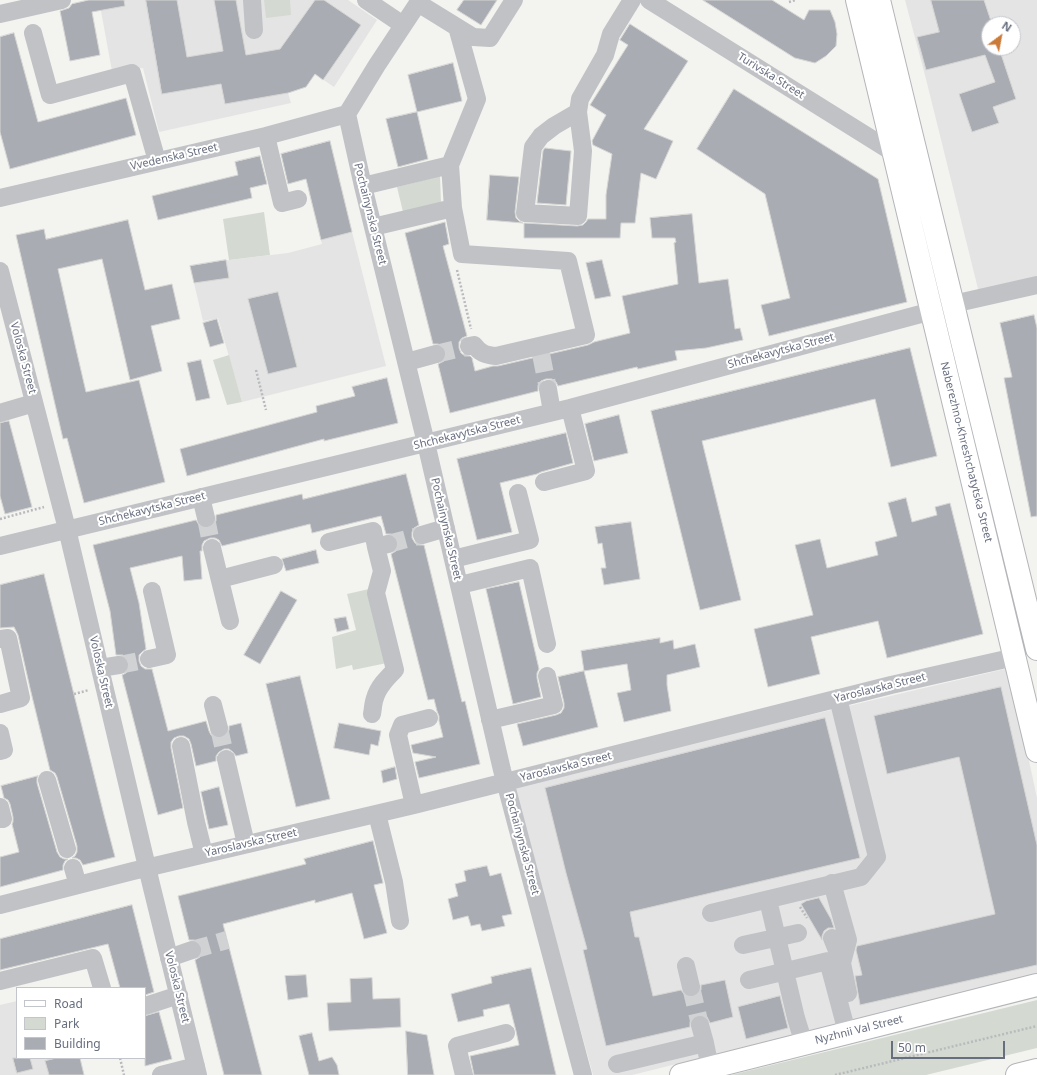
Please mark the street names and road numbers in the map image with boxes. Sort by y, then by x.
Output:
street label: Turivska Street [735,50,807,102]
street label: Vvedenska Street [129,141,219,173]
street label: Pochainynska Street [351,162,389,266]
street label: Voloska Street [7,321,39,395]
street label: Shchekavytska Street [727,330,835,372]
street label: Naberezhno-Khreshchatytska Street [937,360,995,544]
street label: Shchekavytska Street [412,413,522,453]
street label: Pochainynska Street [428,477,464,581]
street label: Shchekavytska Street [97,489,207,529]
street label: Voloska Street [86,635,116,709]
street label: Yaroslavska Street [833,670,927,706]
street label: Yaroslavska Street [519,749,613,785]
street label: Pochainynska Street [502,792,542,896]
street label: Yaroslavska Street [204,826,298,860]
street label: Voloska Street [162,950,192,1024]
street label: Nyzhnii Val Street [814,1013,904,1047]

